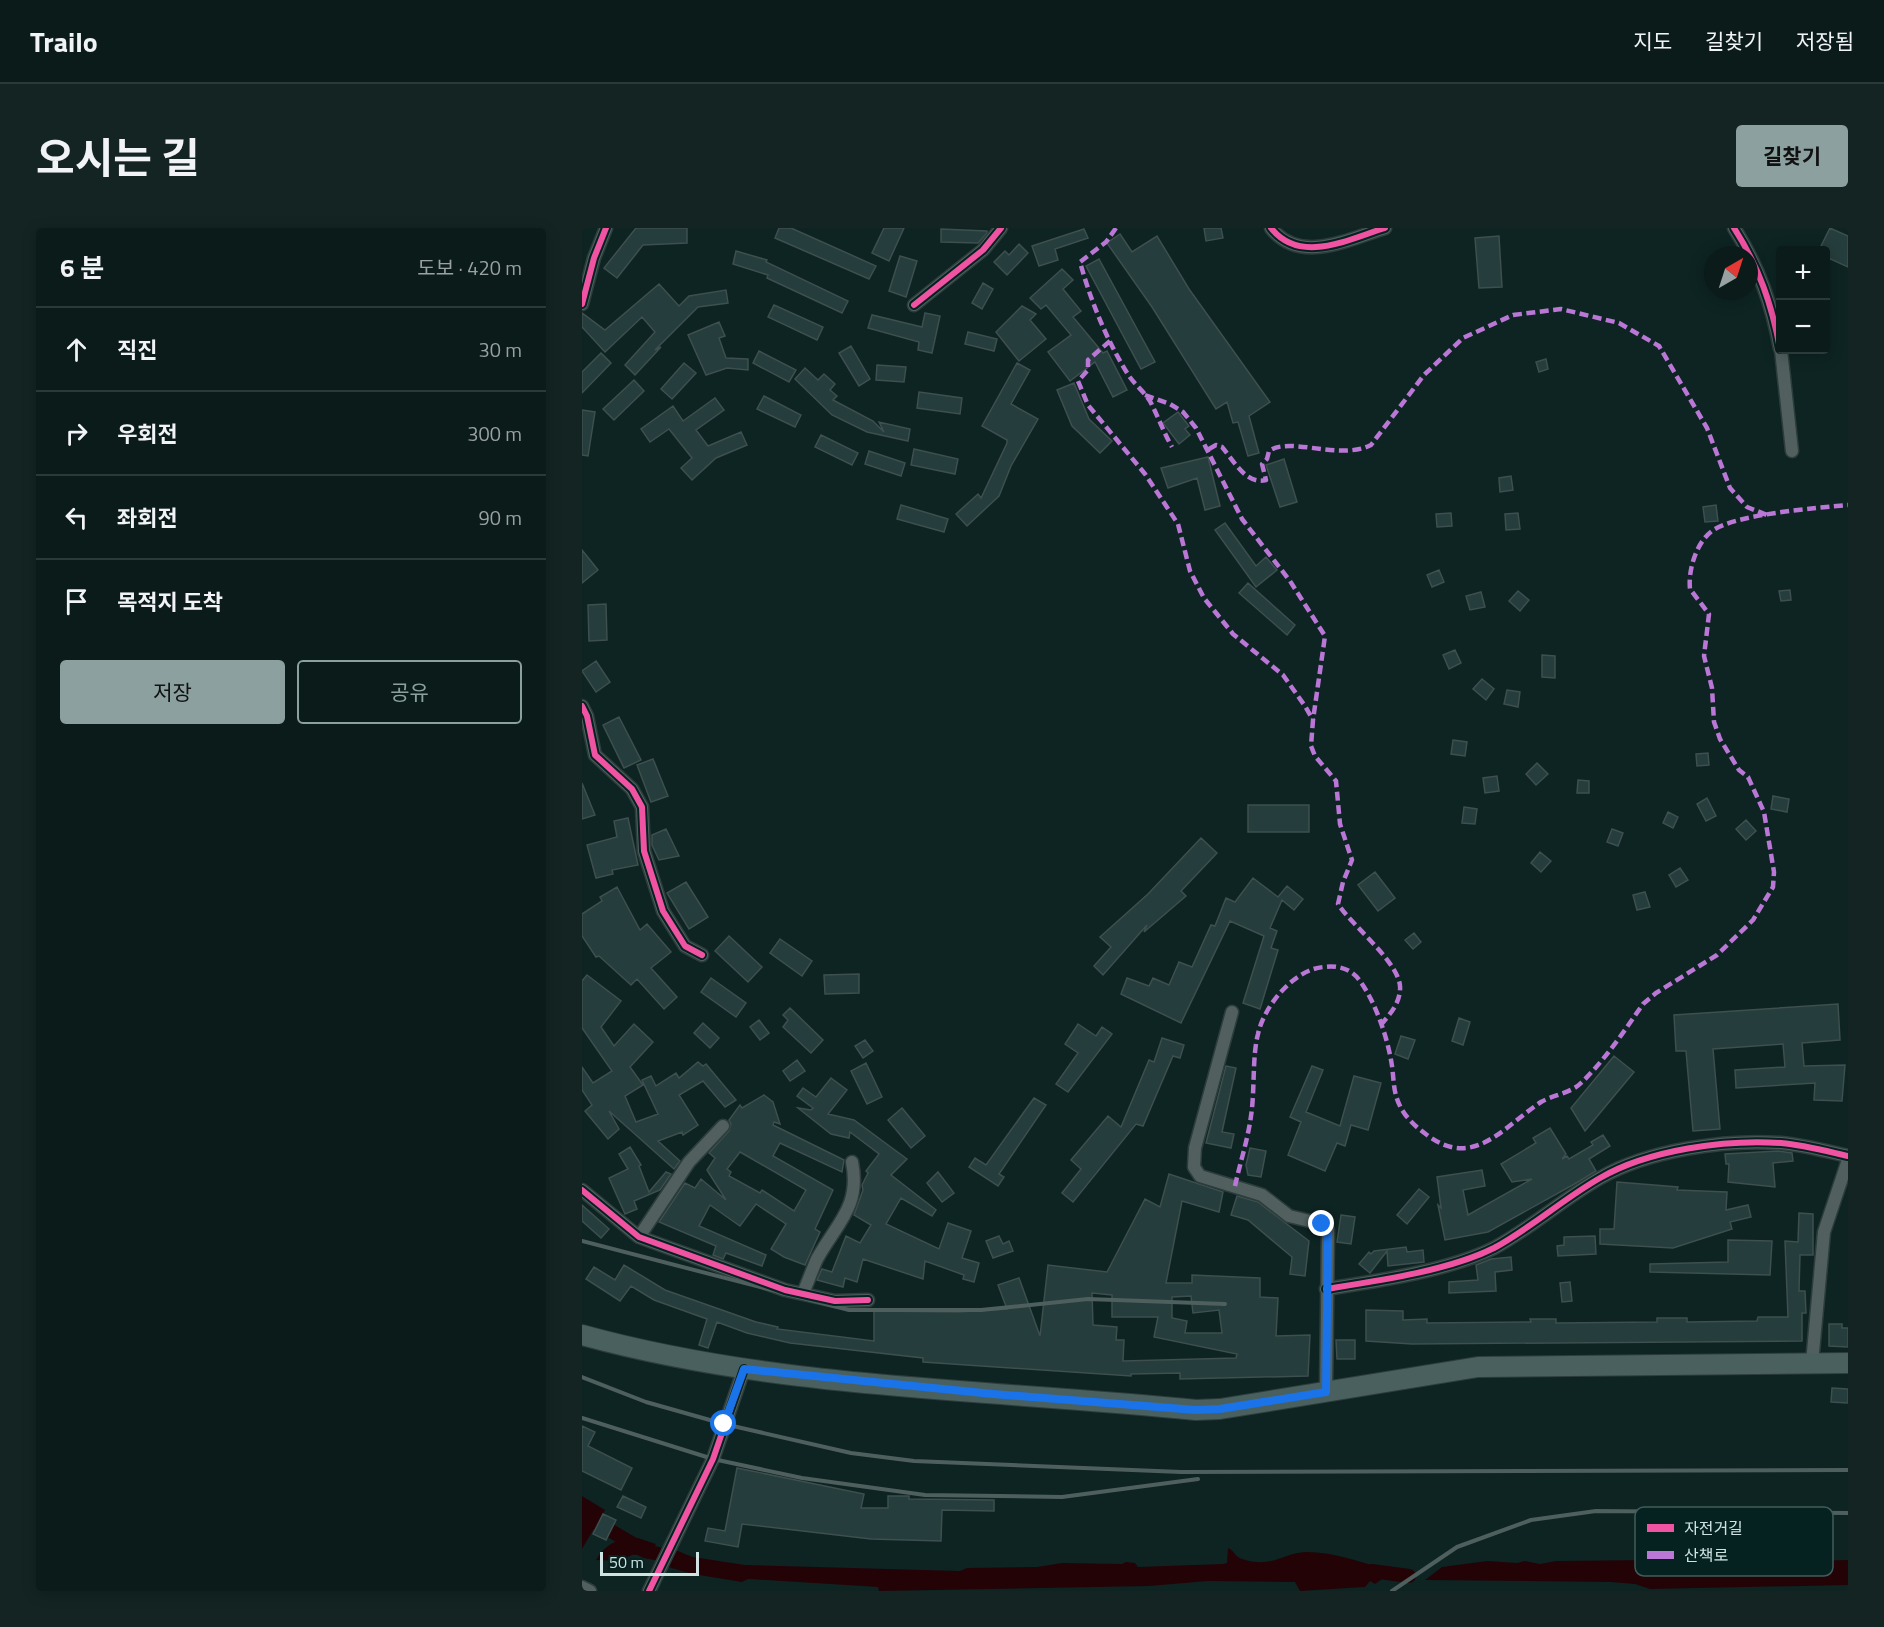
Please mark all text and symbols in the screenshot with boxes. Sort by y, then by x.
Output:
text: Trailo [30,20,98,63]
text: 지도 [1633,25,1672,57]
text: 길찾기 [1705,25,1763,57]
text: 저장됨 [1796,25,1854,57]
text: 오시는 길 [36,125,200,189]
button: 길찾기 [1736,125,1848,187]
north arrow [1704,246,1758,300]
map controls [1776,246,1830,354]
button: + [1776,246,1830,300]
text: 6 분 [60,248,104,287]
text: 도보 · 420 m [417,252,522,283]
button: − [1776,300,1830,354]
icon: ahead [60,333,93,366]
text: 직진 [117,333,157,367]
text: 30 m [478,334,522,365]
icon: right [60,417,93,450]
text: 우회전 [117,417,178,451]
text: 300 m [467,418,522,449]
icon: left [60,501,93,534]
text: 좌회전 [117,501,178,535]
text: 90 m [478,502,522,533]
icon: arrive [60,585,93,618]
text: 목적지 도착 [117,585,223,619]
button: 저장 [60,660,285,724]
button: 공유 [297,660,522,724]
route end [1308,1210,1334,1236]
route start [710,1410,736,1436]
legend [1635,1507,1833,1576]
text: 자전거길 [1684,1516,1743,1540]
text: 산책로 [1684,1543,1728,1567]
scale bar [600,1549,699,1576]
text: 50 m [609,1550,644,1574]

